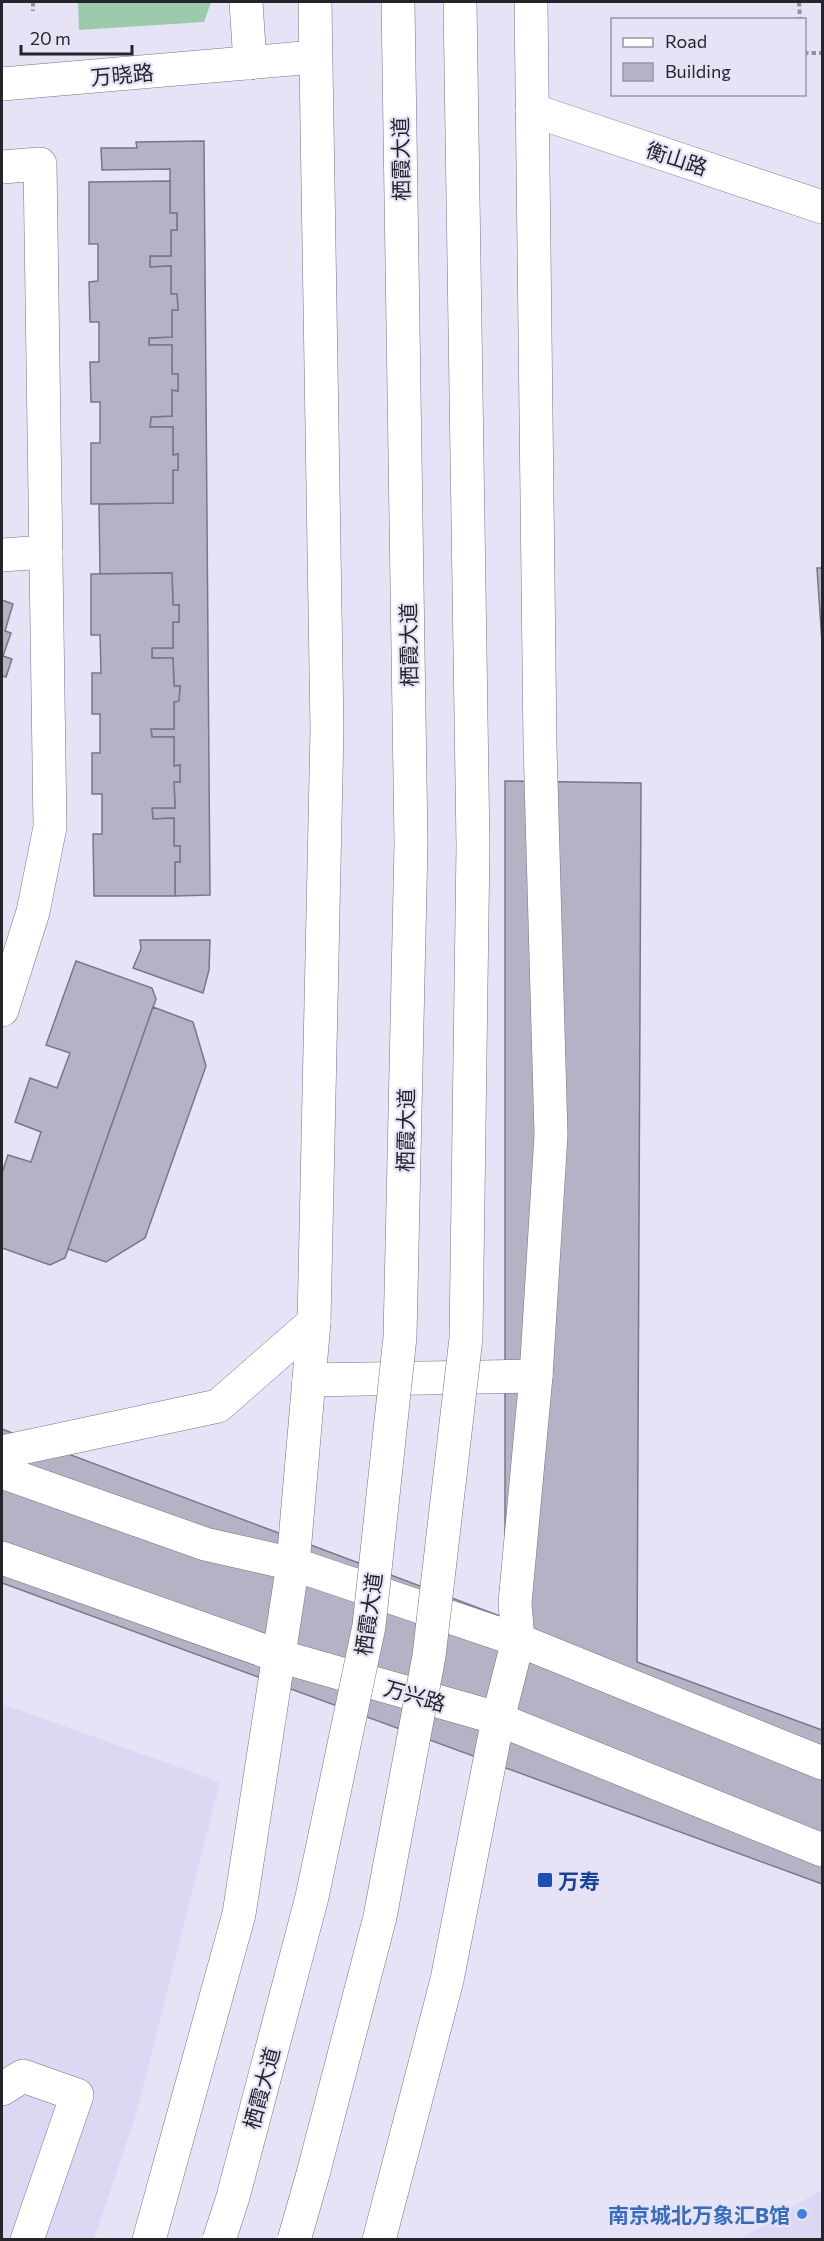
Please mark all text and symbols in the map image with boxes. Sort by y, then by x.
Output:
scale bar [21,18,132,56]
legend [611,18,806,96]
text: 20 m [30,27,71,49]
text: Road [665,30,707,52]
street label: 万晓路 [90,59,154,89]
text: Building [665,60,731,82]
street label: 栖霞大道 [387,117,413,201]
street label: 衡山路 [643,136,711,180]
street label: 栖霞大道 [395,603,421,687]
street label: 栖霞大道 [392,1088,418,1172]
street label: 栖霞大道 [350,1571,386,1657]
street label: 万兴路 [381,1674,449,1716]
place label: 万寿 [558,1868,600,1893]
marker: 万寿 [536,1871,554,1889]
street label: 栖霞大道 [238,2044,284,2132]
place label: 南京城北万象汇B馆 [608,2202,790,2227]
marker: 南京城北万象汇B馆 [795,2207,809,2221]

